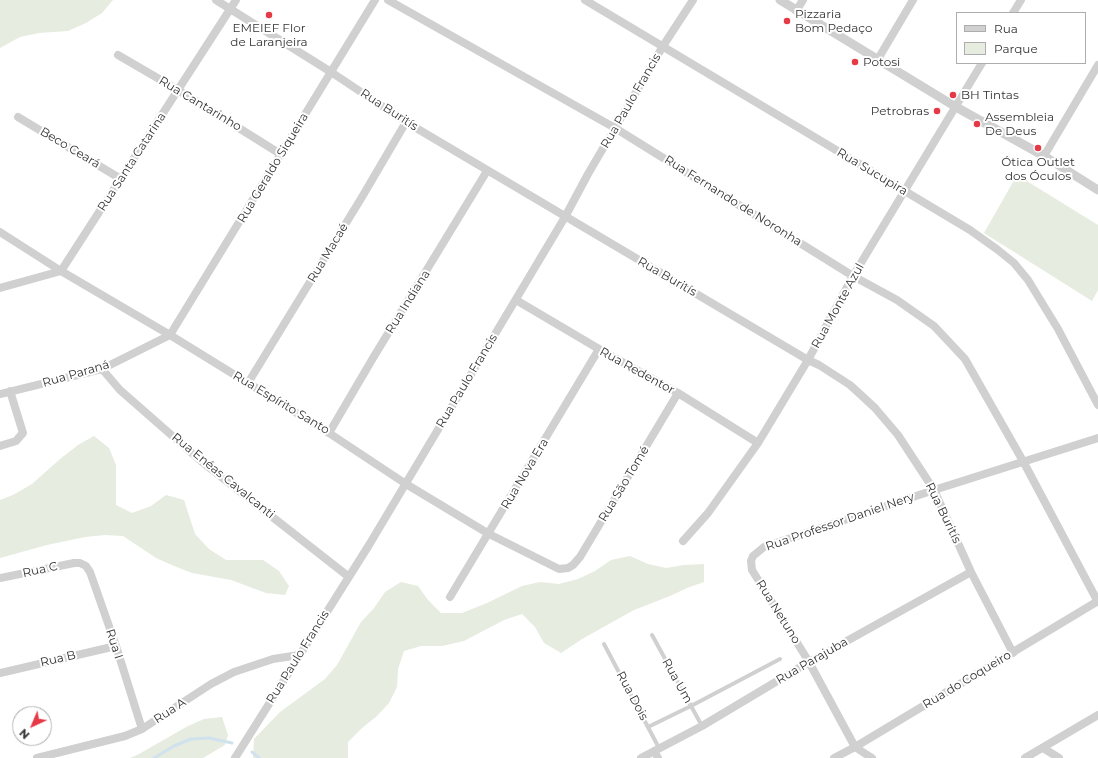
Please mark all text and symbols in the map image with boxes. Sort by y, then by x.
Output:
place label: Pizzaria Bom Pedaço [795,7,873,35]
marker: EMEIEF Flor de Laranjeira [264,10,274,20]
legend [956,12,1086,64]
marker: Pizzaria Bom Pedaço [782,16,792,26]
place label: EMEIEF Flor de Laranjeira [230,21,308,49]
text: Rua [994,21,1018,36]
text: Parque [994,41,1038,56]
street label: Rua Paulo Francis [598,51,664,151]
place label: Potosi [863,55,900,69]
marker: Potosi [850,57,860,67]
street label: Rua Cantarinho [156,74,244,134]
street label: Rua Buritís [357,86,421,134]
place label: BH Tintas [961,88,1019,102]
marker: BH Tintas [948,90,958,100]
place label: Petrobras [871,104,929,118]
marker: Petrobras [932,106,942,116]
street label: Rua Santa Catarina [95,110,169,214]
street label: Rua Geraldo Siqueira [234,110,312,226]
place label: Assembleia De Deus [985,110,1054,138]
marker: Assembleia De Deus [972,119,982,129]
street label: Beco Ceará [37,124,103,172]
marker: Ótica Outlet dos Óculos [1033,143,1043,153]
street label: Rua Sucupira [834,145,910,199]
street label: Rua Fernando de Noronha [661,153,805,249]
place label: Ótica Outlet dos Óculos [1001,155,1075,183]
street label: Rua Macaé [305,221,351,285]
street label: Rua Buritís [635,254,699,300]
street label: Rua Monte Azul [809,261,867,351]
street label: Rua Indiana [383,268,433,336]
street label: Rua Paulo Francis [433,331,501,431]
street label: Rua Redentor [597,344,677,398]
street label: Rua Paraná [41,358,111,390]
street label: Rua Espírito Santo [230,368,332,438]
street label: Rua Enéas Cavalcanti [169,430,277,522]
street label: Rua Nova Era [498,436,552,512]
street label: Rua São Tomé [596,444,652,524]
street label: Rua Buritís [922,480,964,546]
street label: Rua Professor Daniel Nery [764,490,916,554]
street label: Rua C [21,559,59,581]
street label: Rua Netuno [753,577,803,647]
street label: Rua Paulo Francis [263,608,333,706]
street label: Rua I [102,627,126,661]
street label: Rua Parajuba [774,635,850,687]
street label: Rua B [39,648,77,670]
street label: Rua do Coqueiro [920,648,1014,712]
street label: Rua Um [659,656,695,706]
street label: Rua Dois [613,669,651,723]
street label: Rua A [151,695,189,727]
north arrow [12,706,52,746]
text: N [16,726,32,742]

